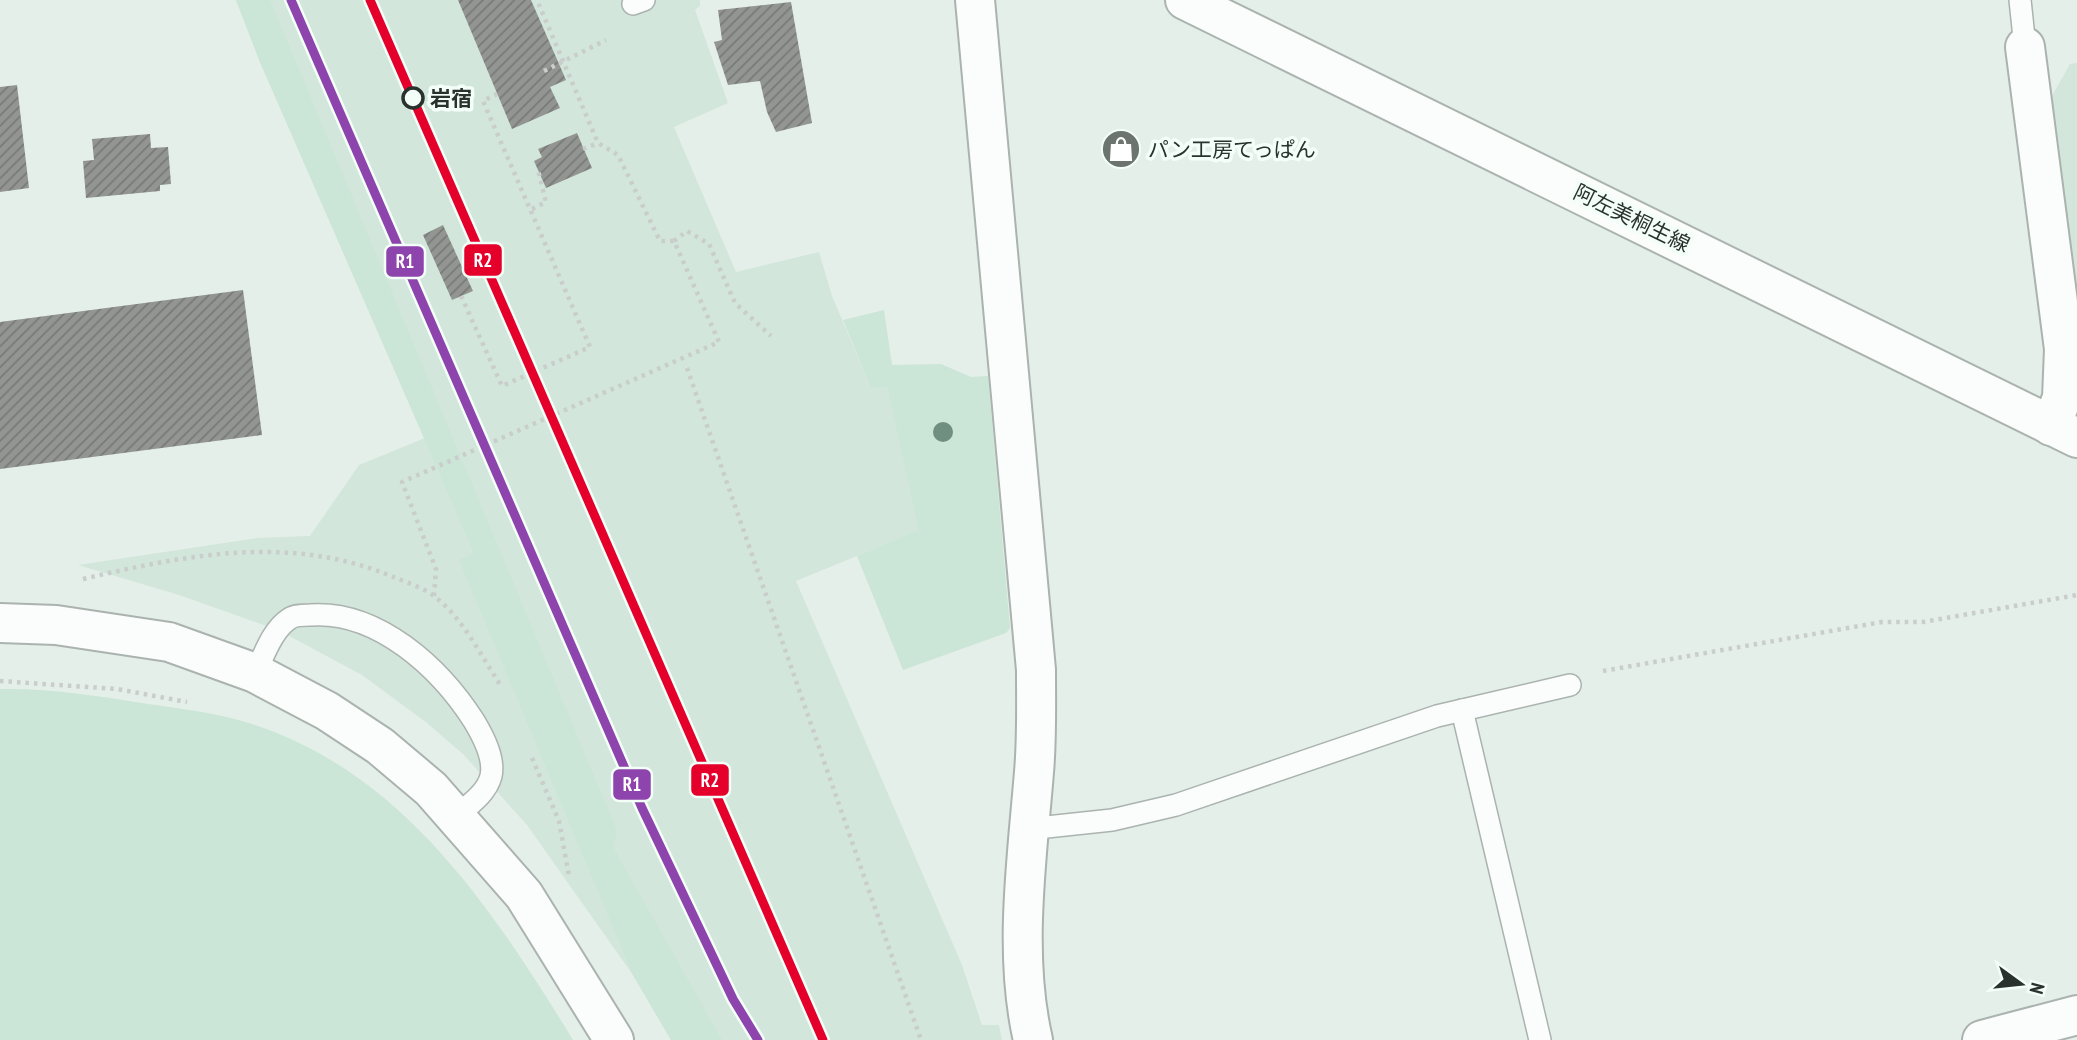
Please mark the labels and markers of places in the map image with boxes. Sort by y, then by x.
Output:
place label: 岩宿 [430,85,472,112]
marker: 岩宿 [402,87,424,109]
shop icon: パン工房てっぱん [1100,128,1142,170]
place label: パン工房てっぱん [1148,136,1316,163]

